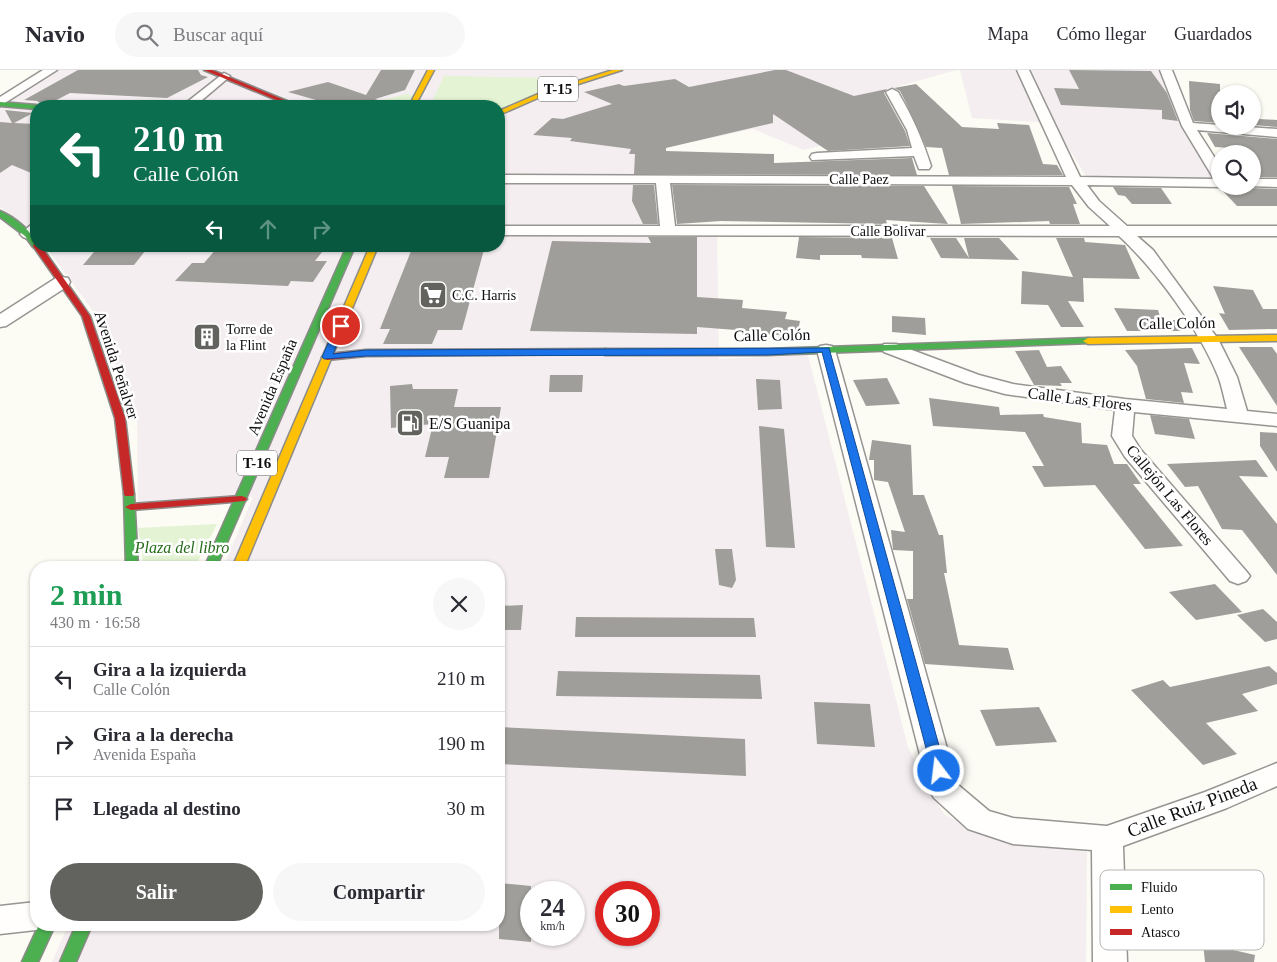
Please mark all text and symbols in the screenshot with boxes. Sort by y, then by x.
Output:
search box [115,12,465,57]
text: Navio [25,21,85,47]
icon: search [133,21,161,49]
text: Buscar aquí [173,24,263,45]
text: Mapa [988,24,1029,44]
text: Cómo llegar [1057,24,1146,44]
text: Guardados [1174,24,1252,44]
road number: T-15 [538,76,578,102]
map controls [1211,85,1261,195]
button: sound [1211,85,1261,135]
icon: left [50,120,115,185]
text: 210 m [133,120,223,159]
button: search [1211,145,1261,195]
text: Calle Colón [133,161,239,186]
street label: Calle Paez [829,172,889,187]
icon: left [201,215,229,243]
icon: ahead [254,215,282,243]
icon: right [307,215,335,243]
street label: Calle Bolívar [850,224,926,239]
supermarket icon: C.C. Harris [418,280,448,310]
place label: C.C. Harris [452,288,516,303]
pin [320,305,362,347]
street label: Avenida Peñalver [91,309,143,422]
icon: arrive [327,312,355,340]
street label: Calle Colón [1138,314,1216,332]
building icon: Torre de la Flint [192,322,222,352]
place label: Torre de la Flint [226,322,273,353]
street label: Calle Colón [733,326,811,344]
street label: Avenida España [244,336,301,438]
street label: Calle Las Flores [1027,384,1133,414]
fuel station icon: E/S Guanipa [395,408,425,438]
place label: E/S Guanipa [429,415,510,433]
street label: Callejón Las Flores [1122,442,1217,549]
road number: T-16 [237,450,277,476]
park label: Plaza del libro [134,539,229,556]
text: 2 min [50,578,123,611]
button: close [433,578,485,630]
text: 430 m · 16:58 [50,614,140,631]
text: Gira a la izquierda [93,659,247,680]
icon: left [50,665,78,693]
text: 210 m [437,668,485,689]
text: Calle Colón [93,681,170,698]
text: Gira a la derecha [93,724,234,745]
icon: right [50,730,78,758]
text: 190 m [437,733,485,754]
position arrow [912,744,964,796]
text: Avenida España [93,746,196,763]
street label: Calle Ruiz Pineda [1124,772,1260,841]
icon: arrive [50,795,78,823]
text: Llegada al destino [93,798,241,819]
text: 30 m [446,798,485,819]
button: Salir [50,863,263,921]
button: Compartir [273,863,485,921]
legend [1100,870,1264,950]
text: Fluido [1141,880,1178,895]
speed limit sign: 30 [595,881,660,946]
text: 24 [540,894,565,921]
text: Lento [1141,902,1174,917]
text: km/h [540,919,565,933]
text: Atasco [1141,925,1180,940]

